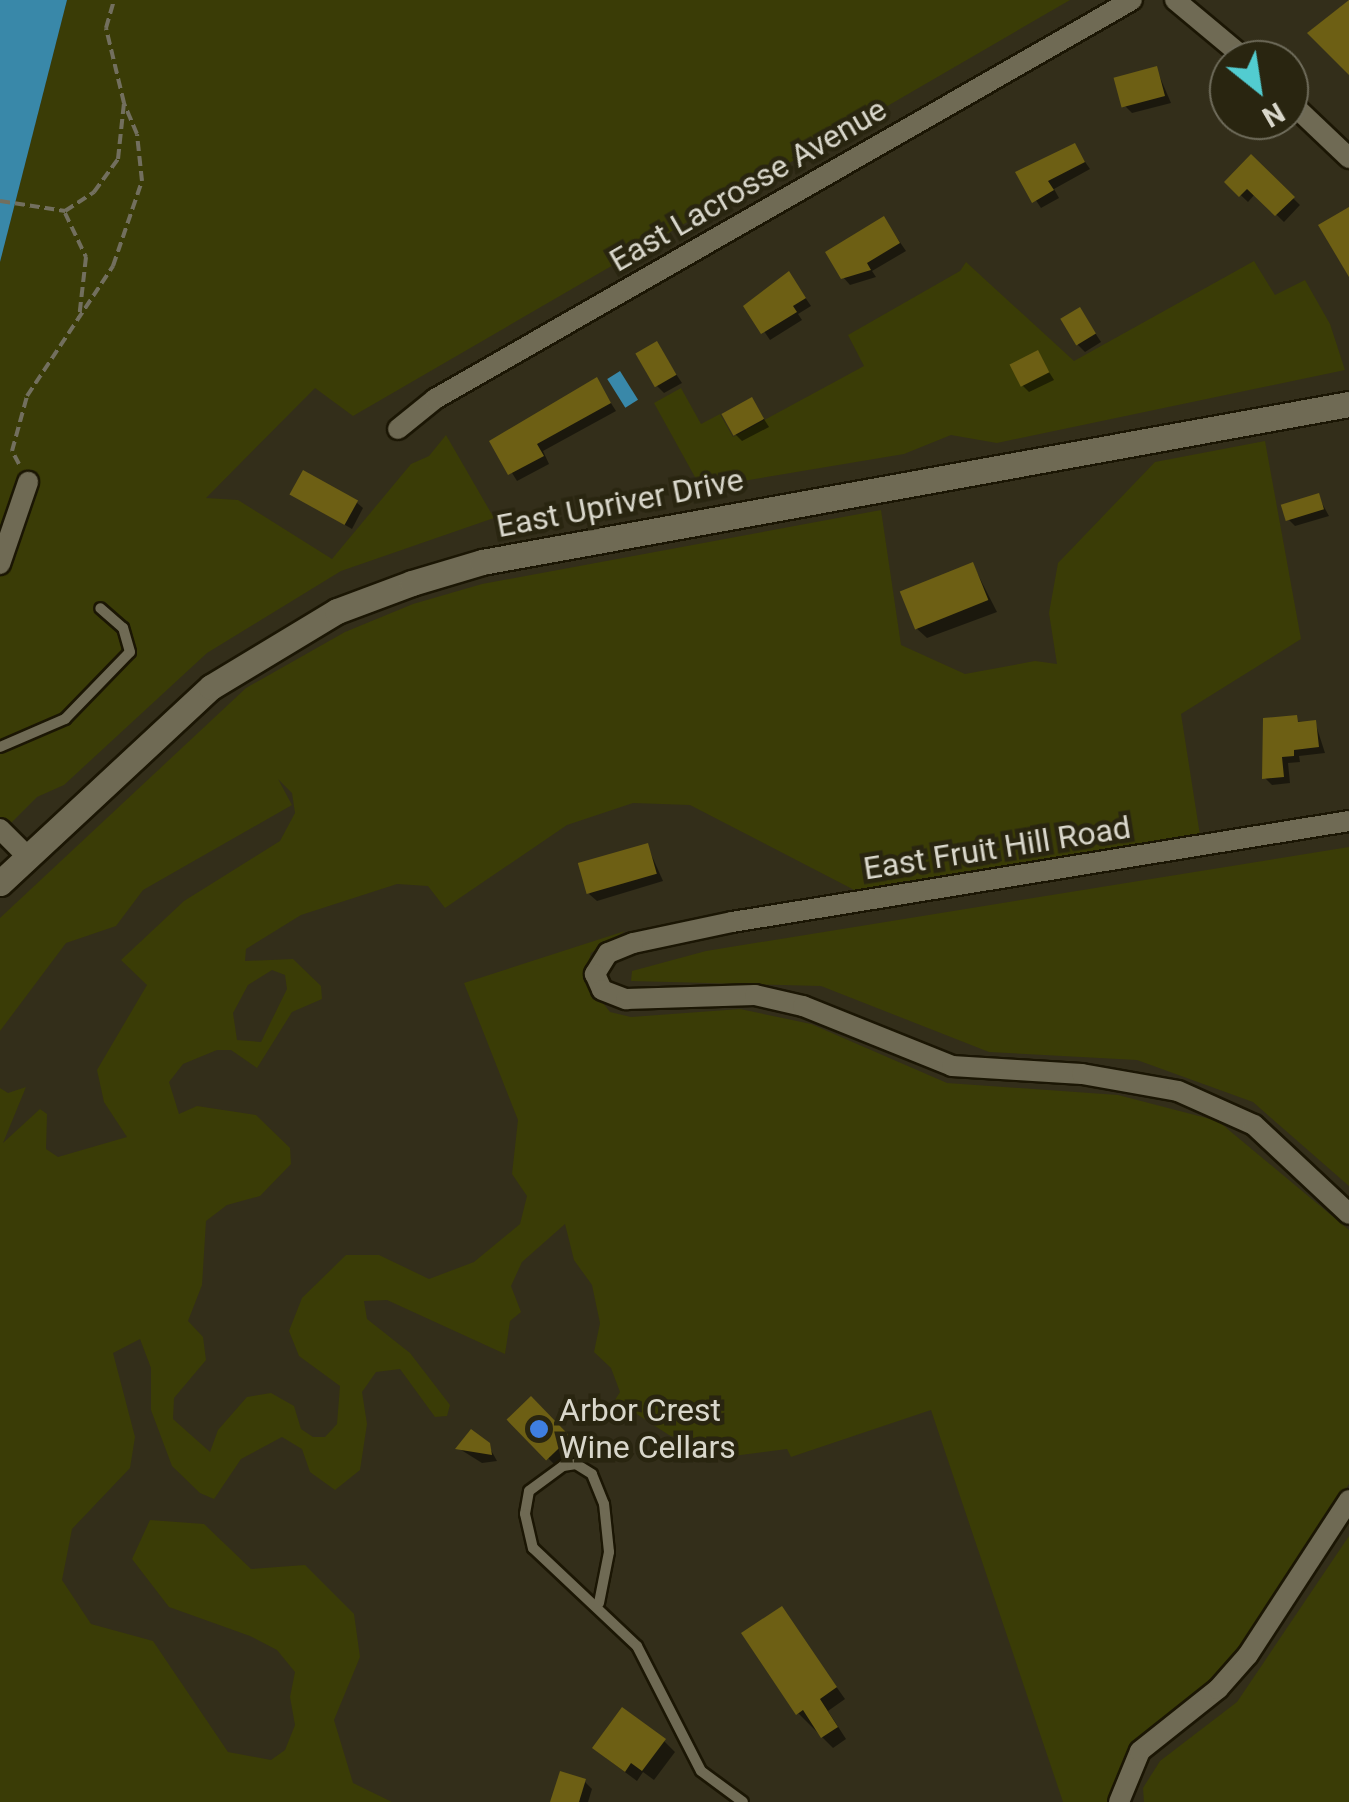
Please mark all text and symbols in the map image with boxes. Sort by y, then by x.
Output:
north arrow [1209,40,1309,140]
street label: East Lacrosse Avenue [603,90,893,280]
text: N [1256,95,1290,134]
street label: East Upriver Drive [493,460,747,546]
street label: East Fruit Hill Road [861,808,1133,888]
place label: Arbor Crest Wine Cellars [559,1392,736,1467]
marker: Arbor Crest Wine Cellars [528,1418,550,1440]

